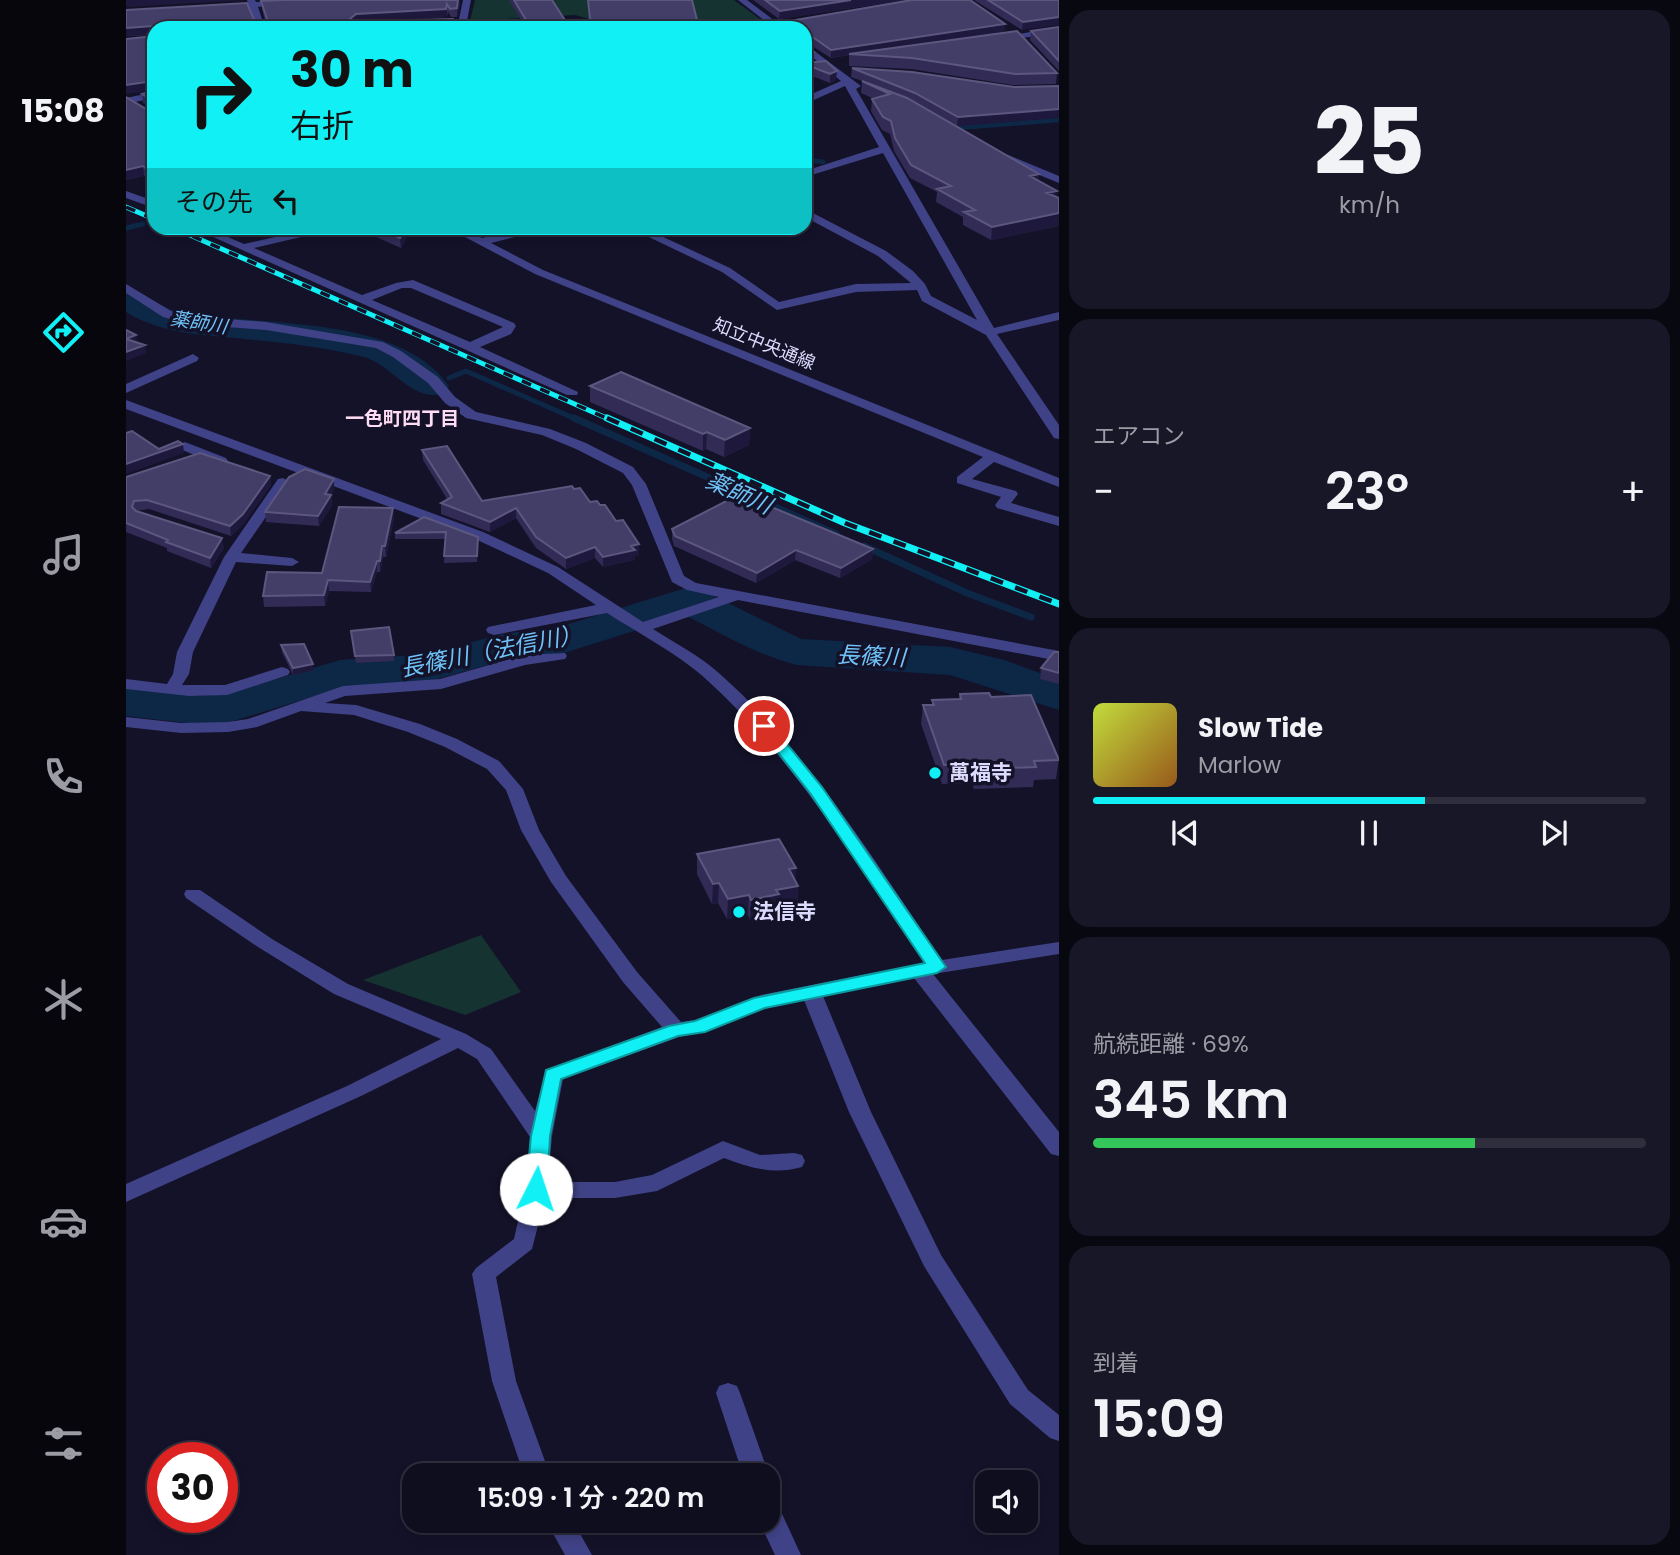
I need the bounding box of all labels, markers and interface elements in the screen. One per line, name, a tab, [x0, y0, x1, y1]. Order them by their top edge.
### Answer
text: 30 m	[290, 36, 414, 104]
icon: right	[175, 49, 266, 140]
text: 25	[1314, 78, 1425, 206]
text: 15:08	[21, 88, 105, 133]
text: 右折	[290, 103, 354, 148]
icon: left	[267, 182, 305, 220]
text: その先	[175, 184, 253, 220]
text: km/h	[1339, 189, 1400, 221]
water label: 薬師川	[169, 305, 231, 341]
icon: directions	[39, 308, 88, 357]
street label: 知立中央通線	[709, 312, 819, 375]
district label: 一色町四丁目	[345, 405, 459, 432]
text: エアコン	[1093, 420, 1185, 452]
text: 23°	[1325, 455, 1409, 528]
water label: 薬師川	[701, 464, 780, 523]
text: −	[1093, 465, 1114, 518]
text: +	[1620, 465, 1646, 518]
icon: music	[39, 530, 88, 579]
water label: 長篠川（法信川）	[398, 618, 584, 684]
water label: 長篠川	[836, 638, 909, 674]
pin	[734, 696, 794, 756]
icon: arrive	[745, 707, 783, 745]
text: Slow Tide	[1198, 710, 1323, 746]
text: Marlow	[1198, 749, 1281, 781]
icon: phone	[39, 752, 88, 801]
place label: 萬福寺	[949, 758, 1012, 787]
marker: 萬福寺	[927, 765, 943, 781]
icon: previous	[1166, 814, 1204, 852]
icon: pause	[1350, 814, 1388, 852]
icon: next	[1535, 814, 1573, 852]
place label: 法信寺	[753, 897, 816, 926]
marker: 法信寺	[731, 904, 747, 920]
icon: climate	[39, 975, 88, 1024]
text: 航続距離 · 69%	[1093, 1028, 1249, 1060]
text: 345 km	[1093, 1063, 1289, 1136]
position arrow	[499, 1152, 573, 1226]
icon: car	[39, 1197, 88, 1246]
text: 到着	[1093, 1347, 1139, 1379]
text: 15:09	[1093, 1382, 1225, 1455]
icon: filters	[39, 1419, 88, 1468]
speed limit sign: 30	[147, 1442, 238, 1533]
map controls	[975, 1470, 1038, 1533]
button: sound	[975, 1470, 1038, 1533]
text: 15:09 · 1 分 · 220 m	[478, 1480, 704, 1516]

